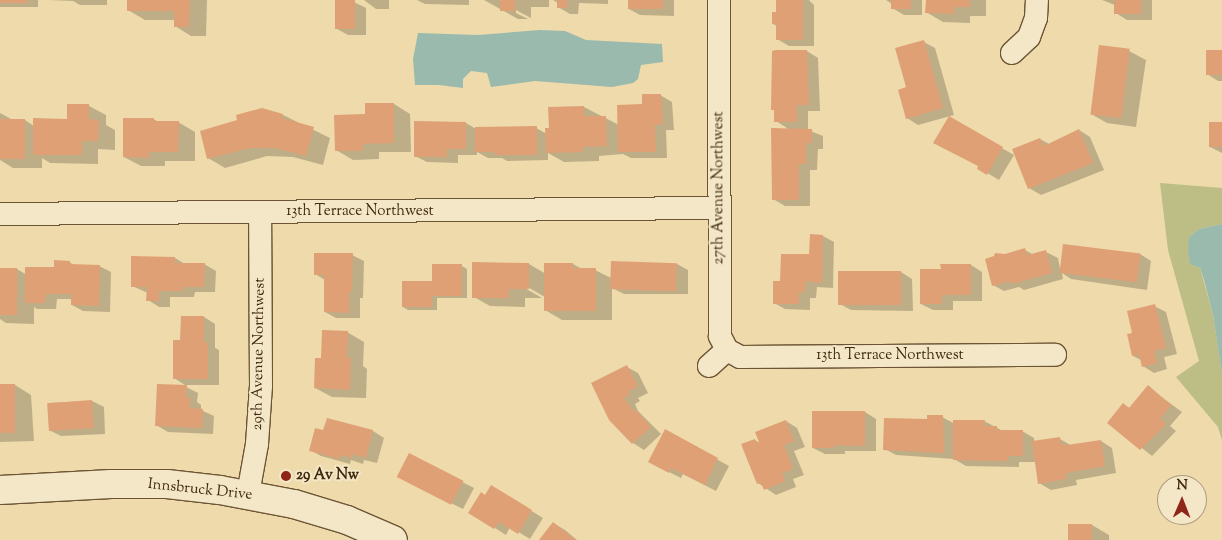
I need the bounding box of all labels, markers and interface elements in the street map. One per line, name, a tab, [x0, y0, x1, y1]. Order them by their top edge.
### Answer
street label: 27th Avenue Northwest	[710, 111, 728, 265]
street label: 13th Terrace Northwest	[286, 203, 434, 221]
street label: 29th Avenue Northwest	[249, 277, 269, 431]
street label: 13th Terrace Northwest	[816, 347, 964, 365]
place label: 29 Av Nw	[296, 467, 359, 485]
marker: 29 Av Nw	[280, 470, 292, 482]
north arrow	[1157, 475, 1207, 525]
street label: Innsbruck Drive	[147, 476, 253, 504]
text: N	[1176, 476, 1188, 496]

